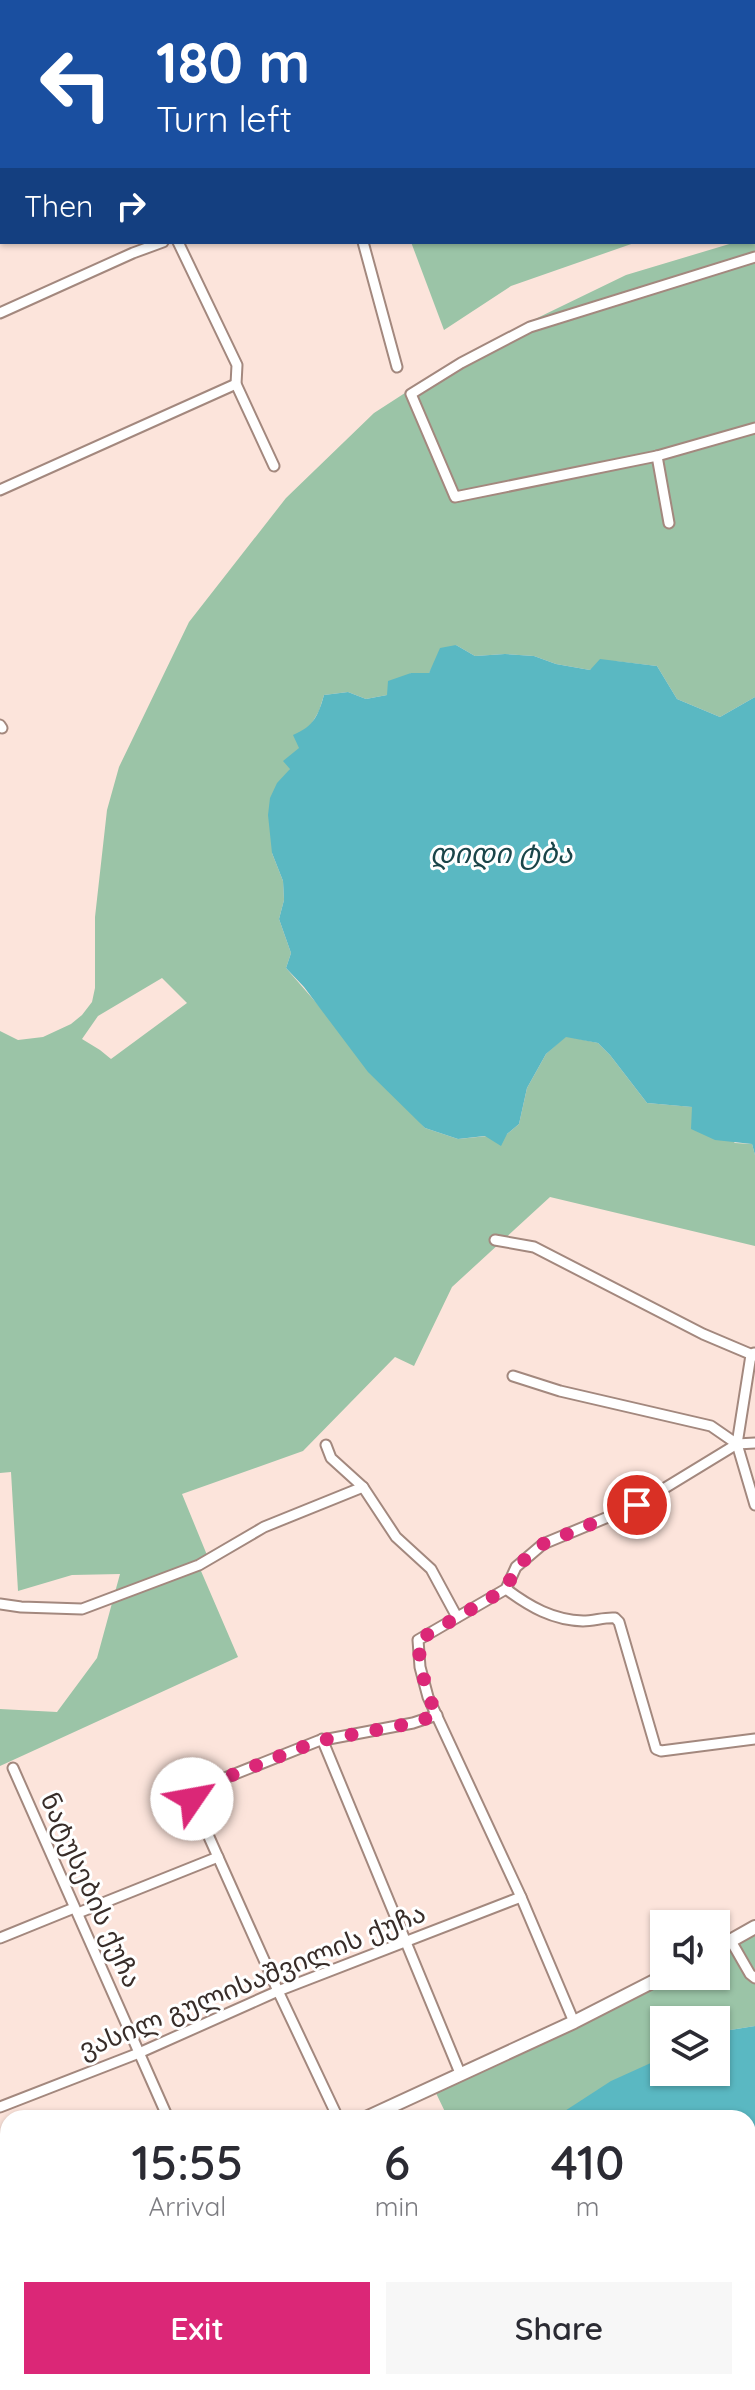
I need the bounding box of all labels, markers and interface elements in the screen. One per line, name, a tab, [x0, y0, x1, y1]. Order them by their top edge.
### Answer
text: 180 m	[156, 27, 310, 97]
icon: left	[24, 32, 128, 136]
text: Turn left	[156, 96, 292, 141]
icon: right	[109, 184, 153, 228]
text: Then	[24, 187, 93, 225]
water label: დიდი ტბა	[430, 835, 573, 870]
pin	[603, 1471, 671, 1539]
icon: arrive	[615, 1483, 659, 1527]
position arrow	[150, 1757, 234, 1841]
street label: ნატუსების ქუჩა	[34, 1787, 149, 1993]
street label: ვასილ გულისაშვილის ქუჩა	[74, 1896, 430, 2065]
map controls	[650, 1910, 730, 2086]
button: sound	[650, 1910, 730, 1990]
button: layers	[650, 2006, 730, 2086]
text: 15:55	[132, 2132, 243, 2192]
text: 6	[384, 2132, 410, 2192]
text: 410	[551, 2132, 624, 2192]
text: Arrival	[148, 2190, 226, 2223]
text: min	[375, 2190, 419, 2223]
text: m	[576, 2190, 599, 2223]
button: Exit	[24, 2282, 370, 2374]
button: Share	[386, 2282, 732, 2374]

